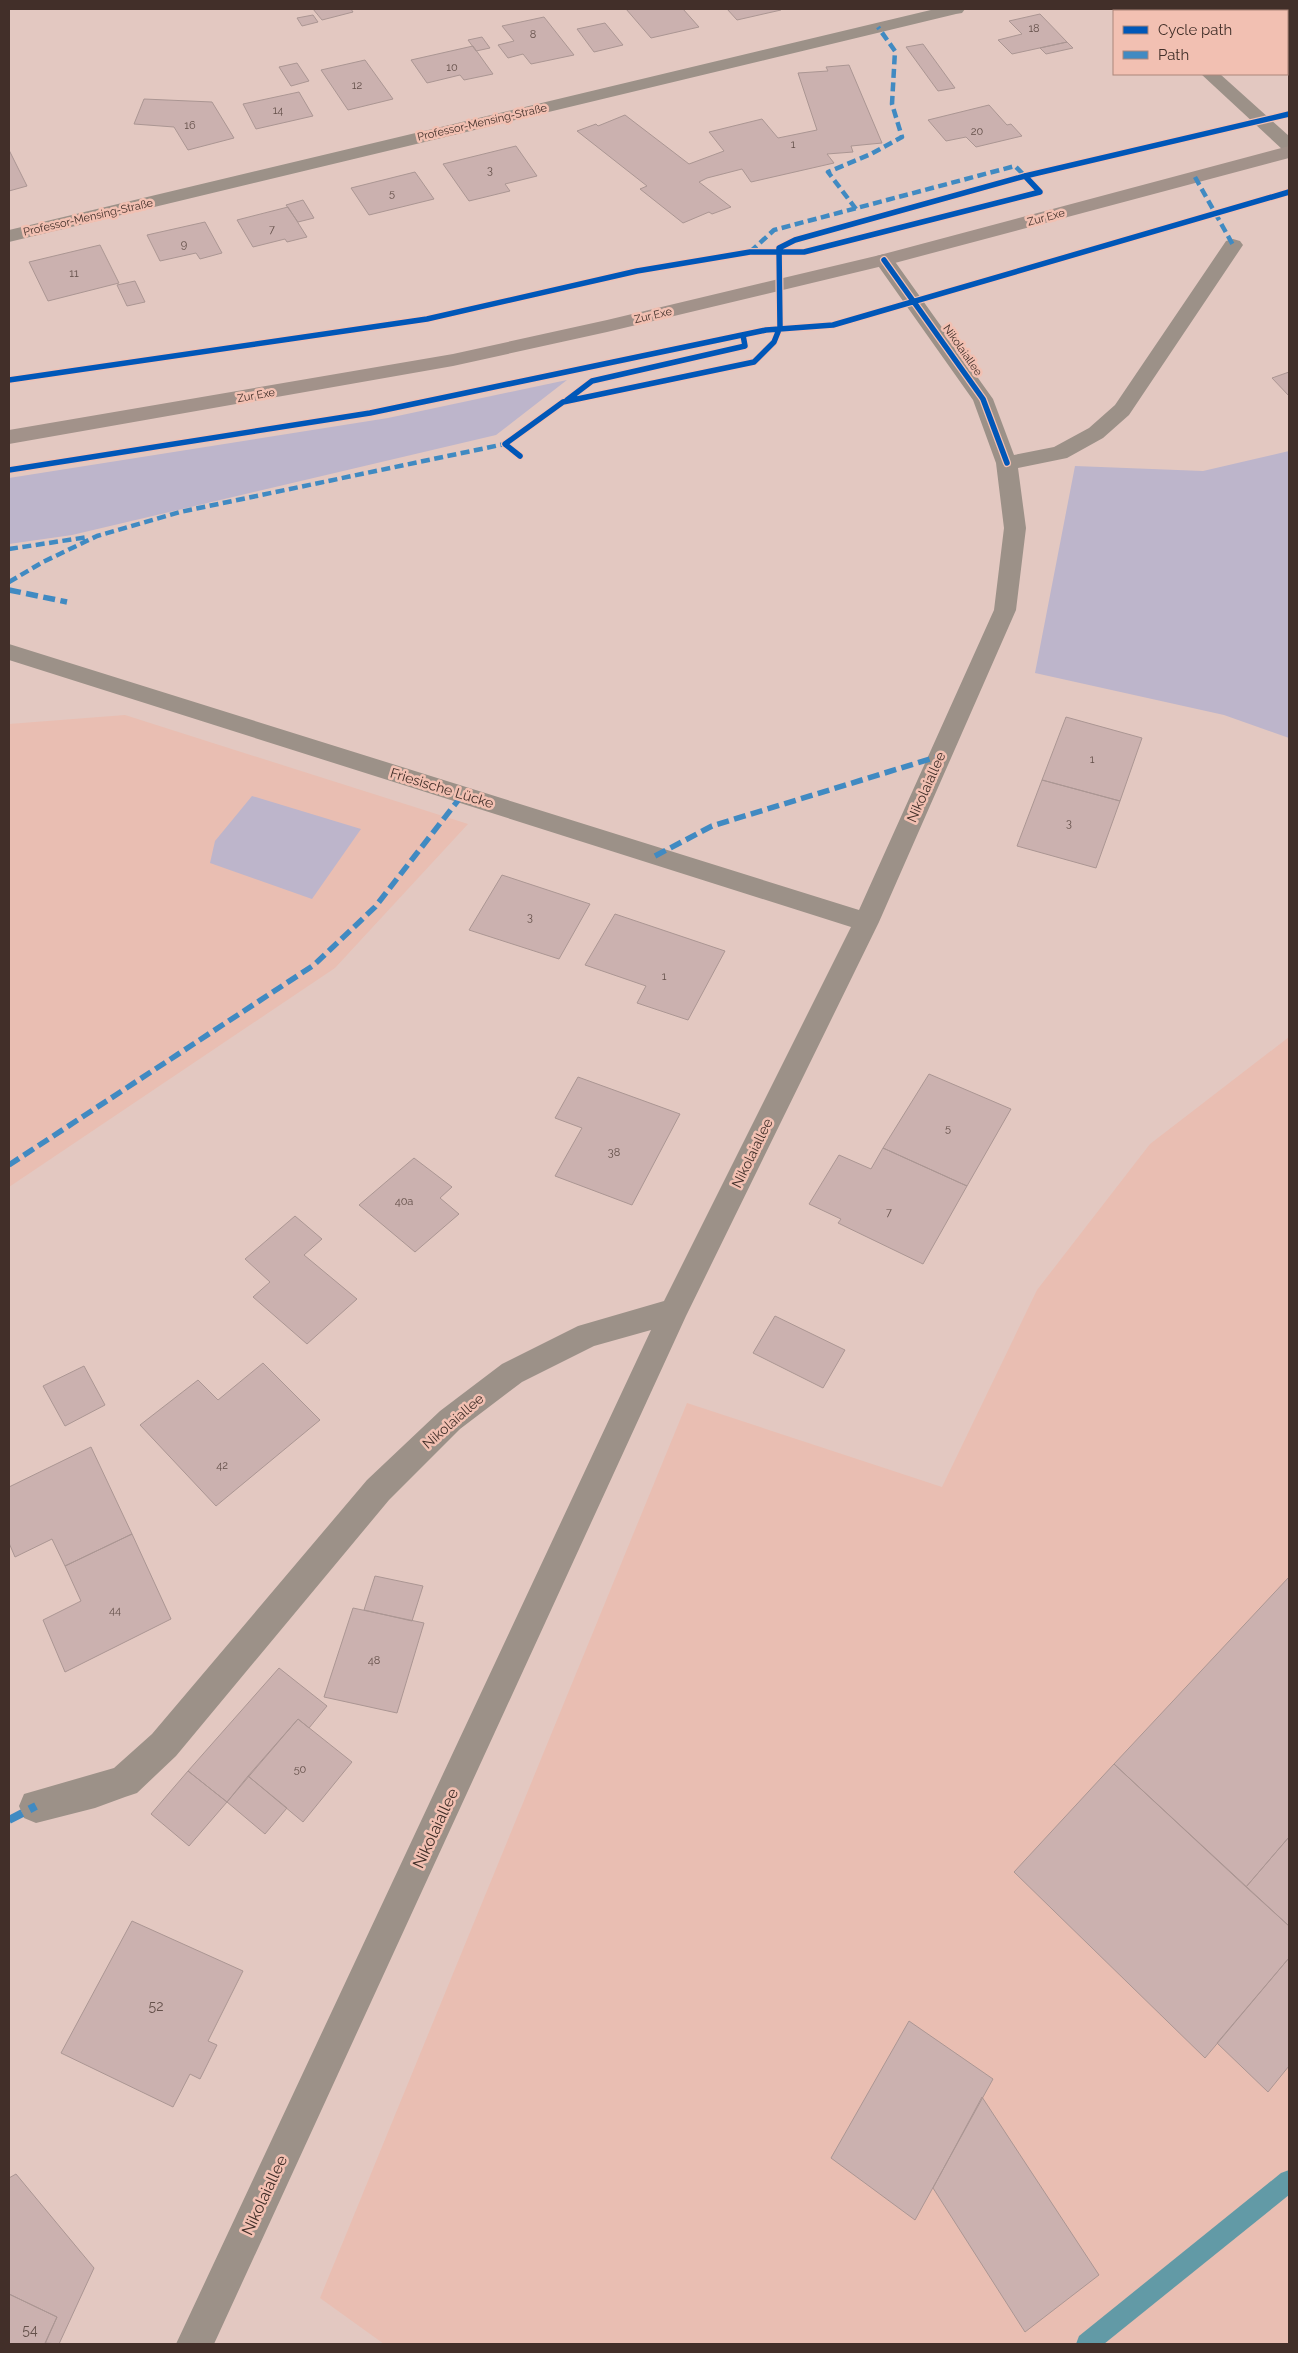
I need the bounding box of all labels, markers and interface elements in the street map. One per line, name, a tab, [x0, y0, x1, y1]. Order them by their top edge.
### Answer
legend	[1113, 10, 1288, 75]
text: Cycle path	[1158, 21, 1232, 39]
house number: 18	[1028, 22, 1040, 35]
house number: 8	[530, 28, 536, 41]
text: Path	[1158, 46, 1189, 64]
house number: 10	[446, 61, 458, 74]
house number: 12	[352, 79, 362, 92]
street label: Professor-Mensing-Straße	[416, 101, 549, 144]
house number: 14	[273, 104, 283, 117]
house number: 16	[184, 119, 196, 132]
house number: 20	[971, 125, 983, 138]
house number: 1	[791, 138, 796, 151]
house number: 3	[487, 164, 493, 177]
house number: 5	[389, 187, 395, 200]
street label: Professor-Mensing-Straße	[22, 196, 155, 239]
street label: Zur Exe	[1026, 206, 1067, 229]
house number: 7	[269, 223, 275, 236]
house number: 9	[181, 238, 187, 251]
house number: 11	[69, 267, 79, 280]
street label: Zur Exe	[633, 305, 674, 326]
street label: Nikolaiallee	[940, 322, 985, 379]
street label: Zur Exe	[236, 386, 277, 405]
street label: Nikolaiallee	[903, 749, 949, 825]
house number: 1	[1090, 753, 1095, 766]
street label: Friesische Lücke	[388, 765, 496, 811]
house number: 3	[1066, 817, 1072, 830]
house number: 3	[527, 911, 533, 924]
house number: 1	[662, 970, 667, 983]
street label: Nikolaiallee	[728, 1116, 776, 1190]
house number: 5	[945, 1122, 951, 1135]
house number: 38	[608, 1146, 620, 1159]
house number: 40a	[395, 1195, 413, 1208]
house number: 7	[886, 1206, 892, 1219]
street label: Nikolaiallee	[419, 1390, 487, 1452]
house number: 42	[216, 1459, 228, 1472]
house number: 44	[109, 1604, 121, 1617]
house number: 48	[368, 1654, 380, 1667]
house number: 50	[294, 1763, 307, 1776]
street label: Nikolaiallee	[409, 1785, 462, 1871]
house number: 52	[149, 1998, 163, 2014]
street label: Nikolaiallee	[238, 2152, 291, 2238]
house number: 54	[22, 2322, 38, 2338]

